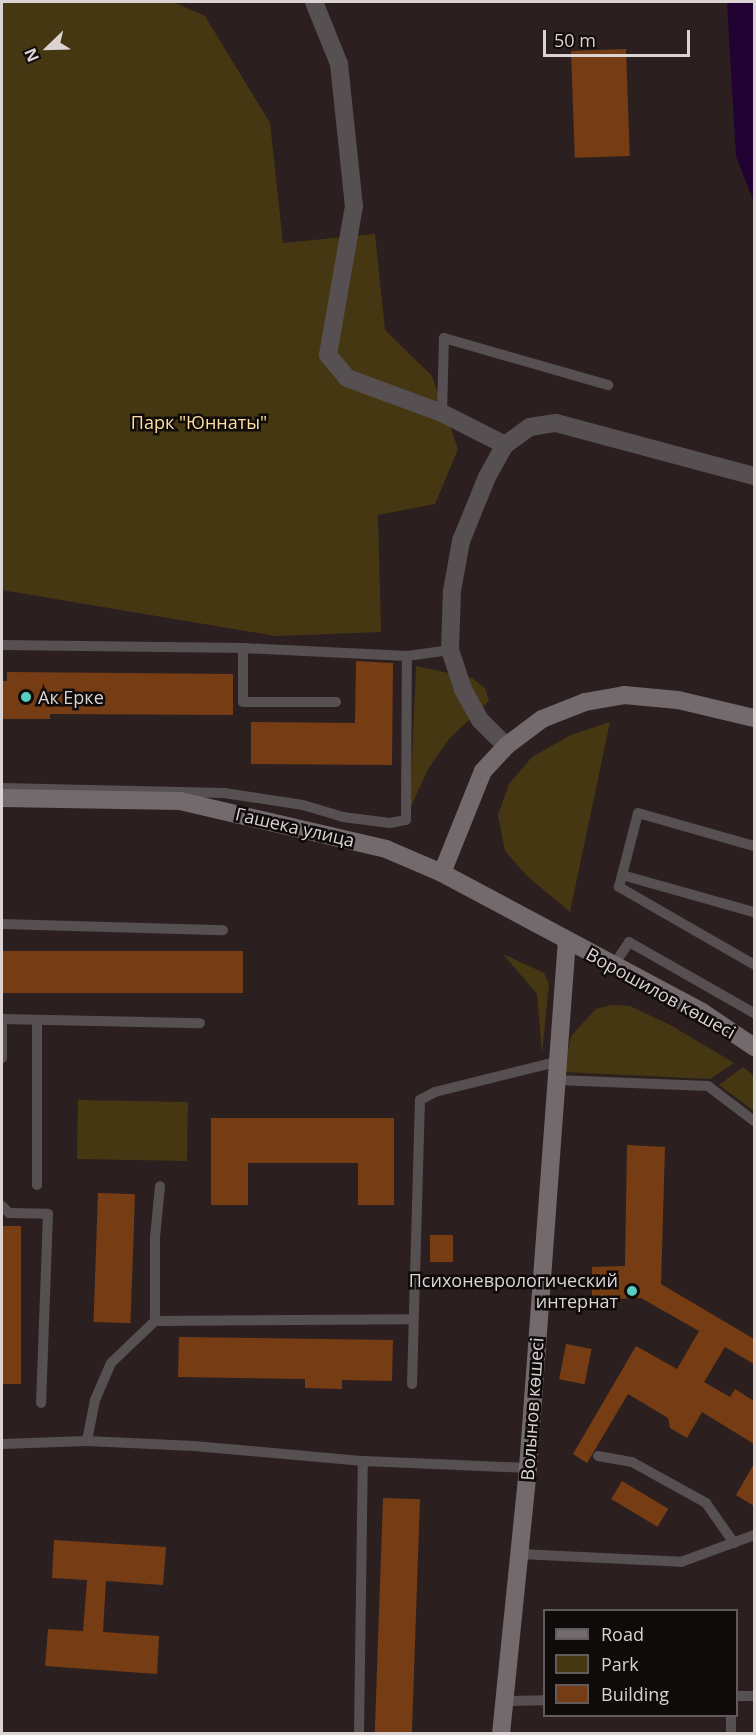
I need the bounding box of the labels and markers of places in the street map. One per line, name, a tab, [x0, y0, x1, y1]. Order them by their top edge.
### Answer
place label: Ак Ерке	[38, 686, 104, 708]
marker: Ак Ерке	[19, 690, 33, 704]
place label: Психоневрологический интернат	[409, 1270, 618, 1312]
marker: Психоневрологический интернат	[623, 1282, 641, 1300]

